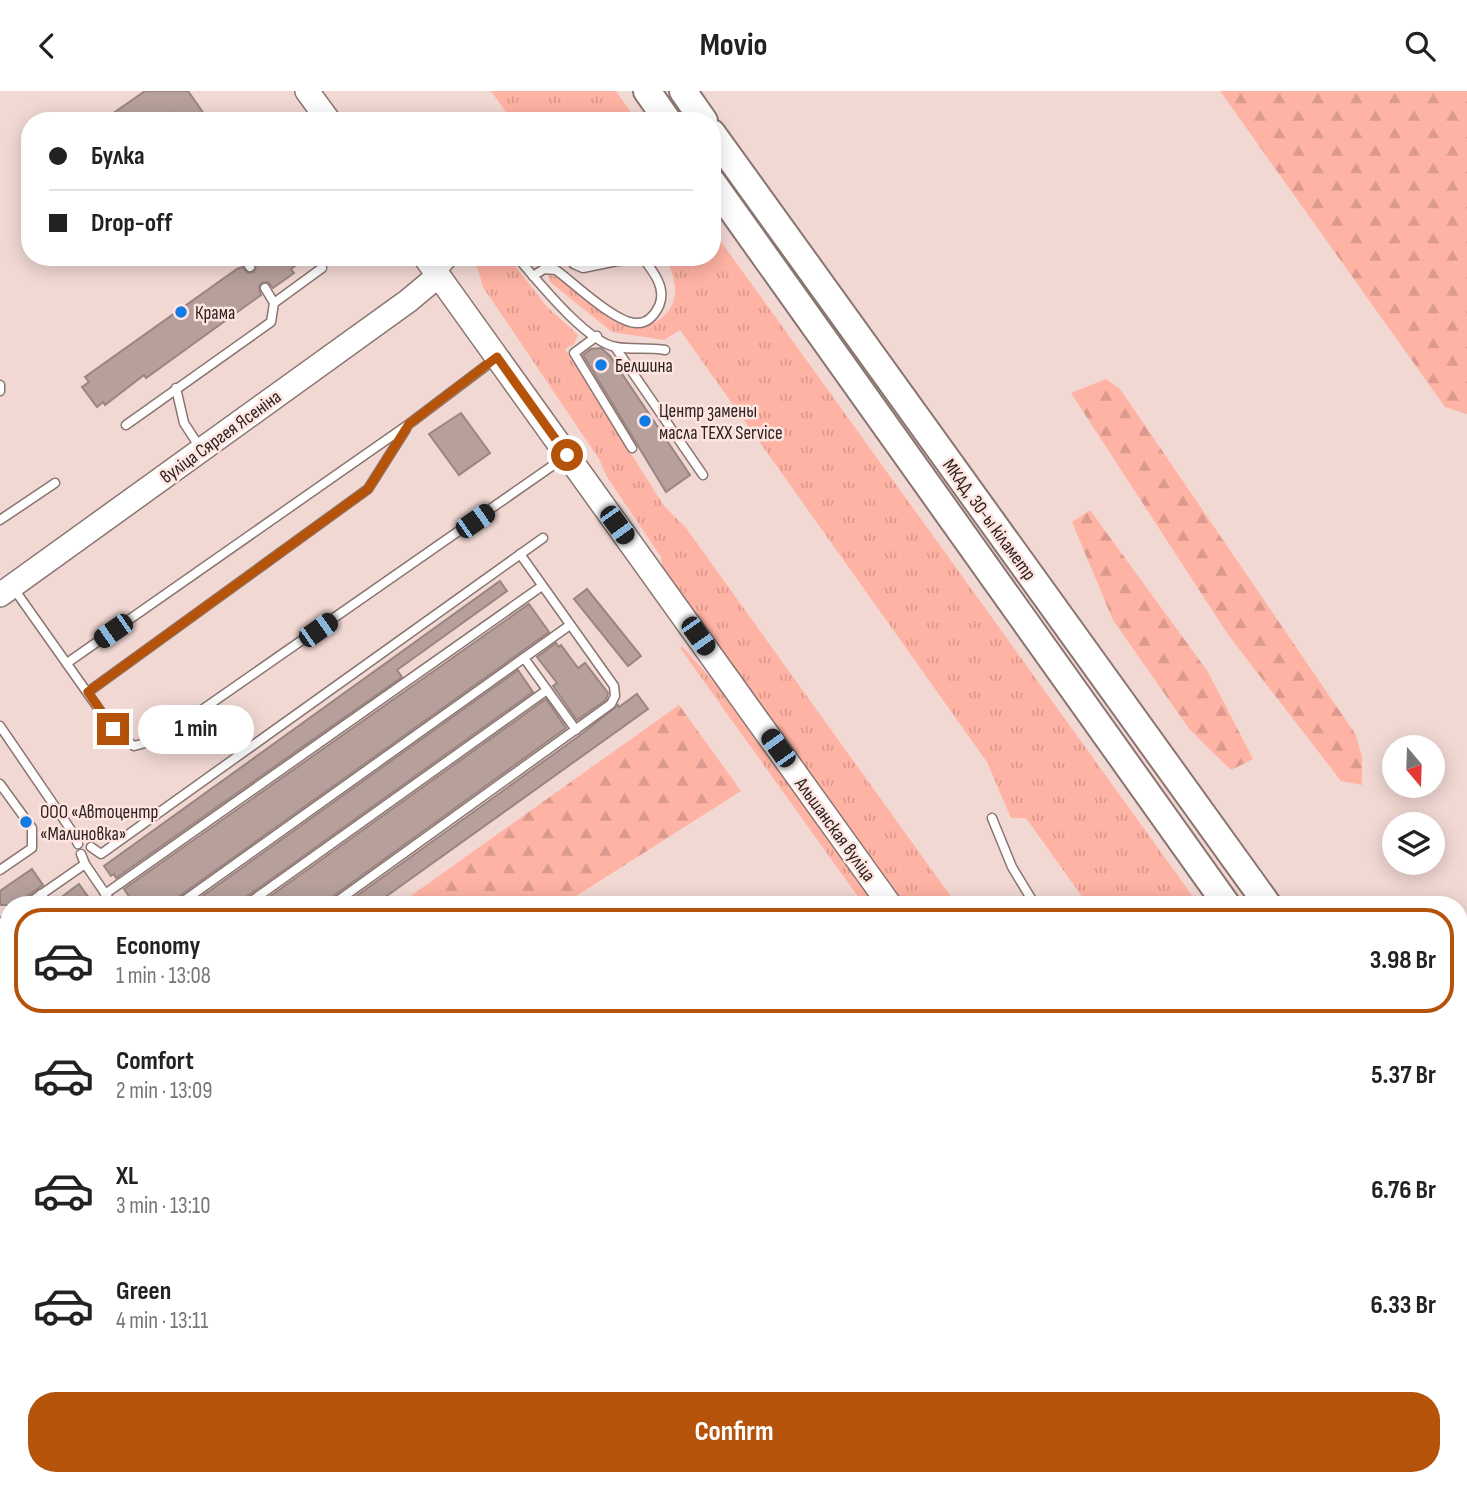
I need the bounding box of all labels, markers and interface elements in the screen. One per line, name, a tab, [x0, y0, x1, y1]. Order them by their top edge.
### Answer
text: Movio	[700, 26, 767, 65]
icon: back	[28, 27, 66, 65]
icon: search	[1401, 27, 1439, 65]
text: Булка	[91, 141, 145, 172]
text: Drop-off	[91, 208, 172, 239]
place label: Крама	[195, 302, 235, 325]
marker: Крама	[173, 304, 189, 320]
place label: Белшина	[615, 355, 673, 378]
marker: Белшина	[593, 357, 609, 373]
street label: вуліца Сяргея Ясеніна	[156, 386, 286, 489]
place label: Центр замены масла TEXX Service	[659, 400, 783, 445]
marker: Центр замены масла TEXX Service	[637, 413, 653, 429]
route start	[551, 439, 583, 471]
street label: МКАД, 30-ы кіламетр	[937, 455, 1041, 585]
car	[452, 500, 499, 542]
car	[597, 502, 638, 548]
car	[295, 609, 342, 651]
car	[90, 610, 137, 652]
car	[678, 613, 719, 659]
callout: 1 min	[138, 705, 253, 753]
route end	[97, 713, 129, 745]
text: 1 min	[175, 715, 217, 743]
car	[758, 725, 799, 771]
north arrow	[1382, 735, 1446, 798]
map controls	[1382, 735, 1445, 875]
street label: Альшанская вуліца	[789, 773, 880, 886]
place label: ООО «Автоцентр «Малиновка»	[40, 801, 158, 846]
button: layers	[1382, 812, 1445, 875]
marker: ООО «Автоцентр «Малиновка»	[18, 814, 34, 830]
icon: car	[32, 929, 95, 992]
text: Economy	[116, 931, 200, 962]
text: 3.98 Br	[1370, 945, 1436, 976]
text: 1 min · 13:08	[116, 962, 211, 990]
icon: car	[32, 1044, 95, 1107]
text: Comfort	[116, 1046, 194, 1077]
text: 5.37 Br	[1371, 1060, 1436, 1091]
text: 2 min · 13:09	[116, 1077, 212, 1105]
icon: car	[32, 1159, 95, 1222]
text: XL	[116, 1161, 138, 1192]
text: 6.76 Br	[1371, 1175, 1436, 1206]
text: 3 min · 13:10	[116, 1192, 210, 1220]
icon: car	[32, 1274, 95, 1337]
text: Green	[116, 1276, 171, 1307]
text: 6.33 Br	[1370, 1290, 1436, 1321]
text: 4 min · 13:11	[116, 1307, 208, 1335]
button: Confirm	[28, 1392, 1440, 1472]

